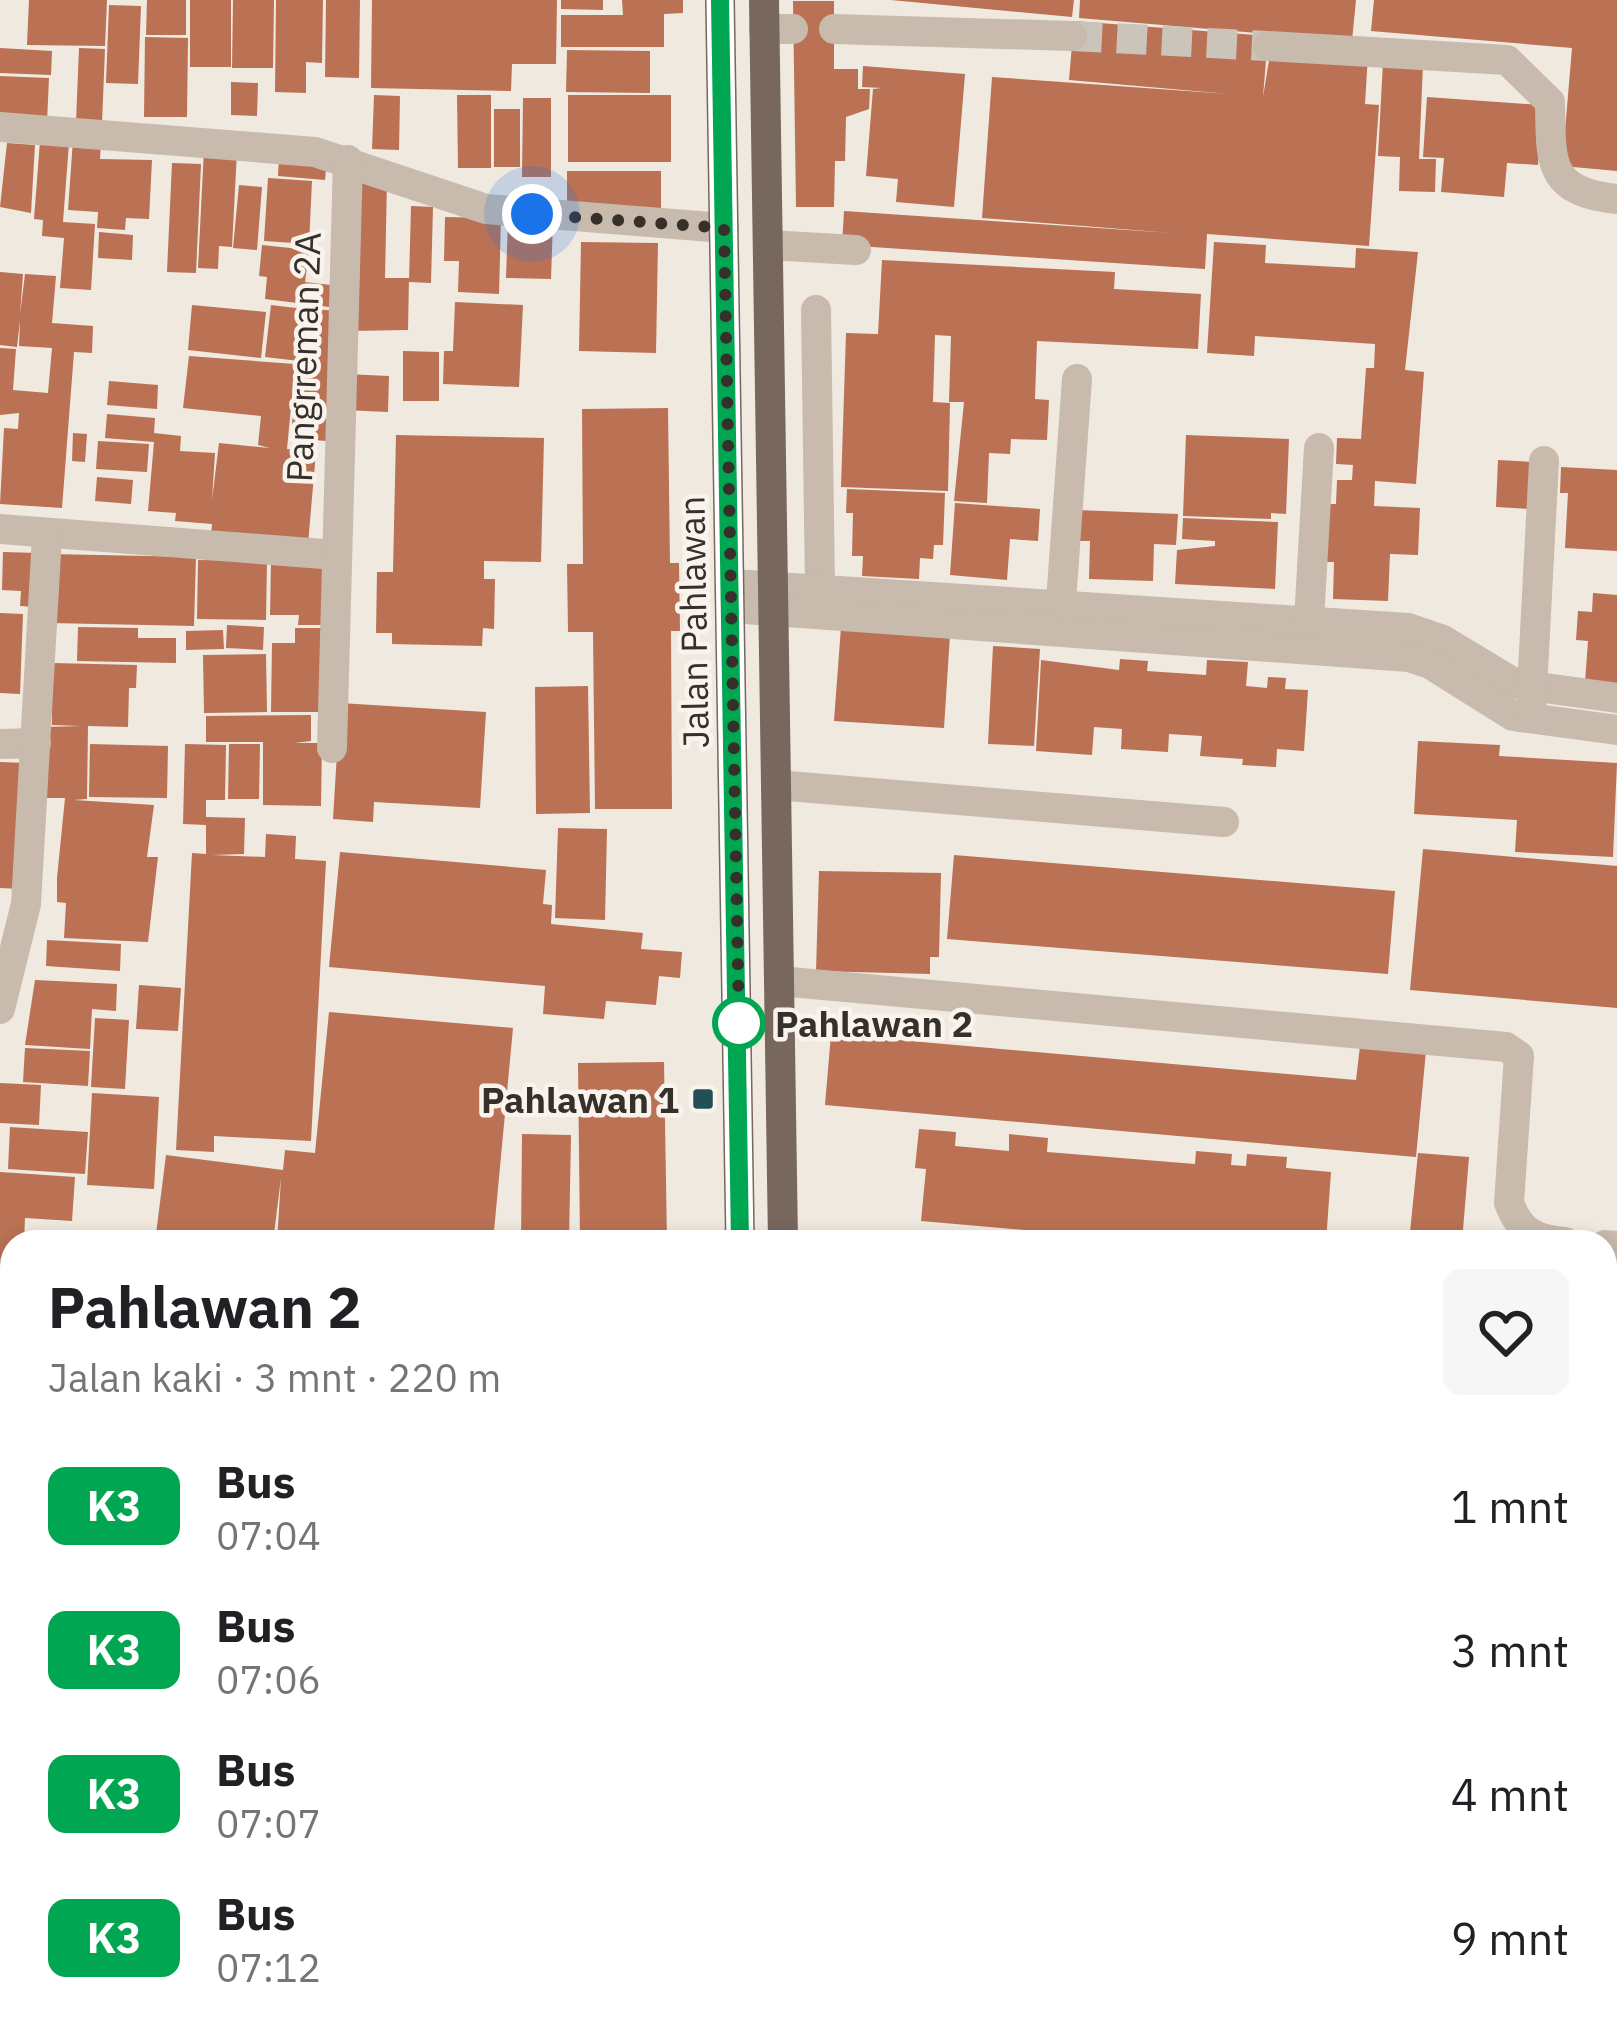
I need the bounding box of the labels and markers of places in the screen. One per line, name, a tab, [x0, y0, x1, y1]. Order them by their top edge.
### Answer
marker: Pahlawan 2	[714, 998, 764, 1048]
place label: Pahlawan 2	[775, 1000, 973, 1047]
place label: Pahlawan 1	[481, 1076, 679, 1123]
marker: Pahlawan 1	[690, 1086, 716, 1112]

